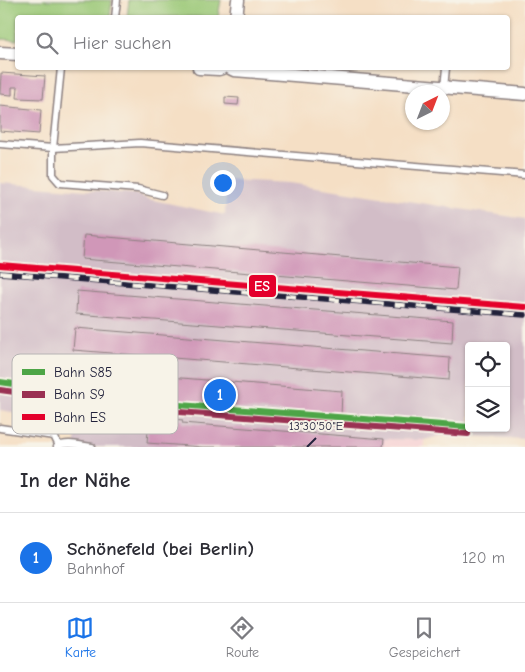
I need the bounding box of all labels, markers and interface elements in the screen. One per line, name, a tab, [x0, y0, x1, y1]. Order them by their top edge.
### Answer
search box	[15, 15, 510, 70]
icon: search	[33, 29, 61, 57]
text: Hier suchen	[73, 32, 171, 54]
north arrow	[405, 85, 450, 130]
your location	[210, 170, 236, 196]
line badge: ES	[248, 274, 277, 298]
text: ES	[254, 278, 270, 295]
map controls	[465, 342, 510, 432]
button: locate	[465, 342, 510, 387]
legend	[12, 354, 178, 434]
text: Bahn S85	[54, 364, 112, 381]
pin: 1	[204, 376, 236, 414]
text: Bahn S9	[54, 386, 105, 403]
button: layers	[465, 387, 510, 432]
text: Bahn ES	[54, 409, 106, 426]
text: 13°30'50"E	[289, 419, 343, 433]
text: In der Nähe	[20, 468, 130, 492]
text: Schönefeld (bei Berlin)	[67, 538, 254, 560]
text: 1	[33, 549, 39, 567]
text: 120 m	[462, 549, 505, 567]
text: Bahnhof	[67, 560, 124, 578]
tab: Karte	[65, 614, 96, 661]
tab: Route	[226, 614, 259, 661]
tab: Gespeichert	[389, 614, 460, 661]

